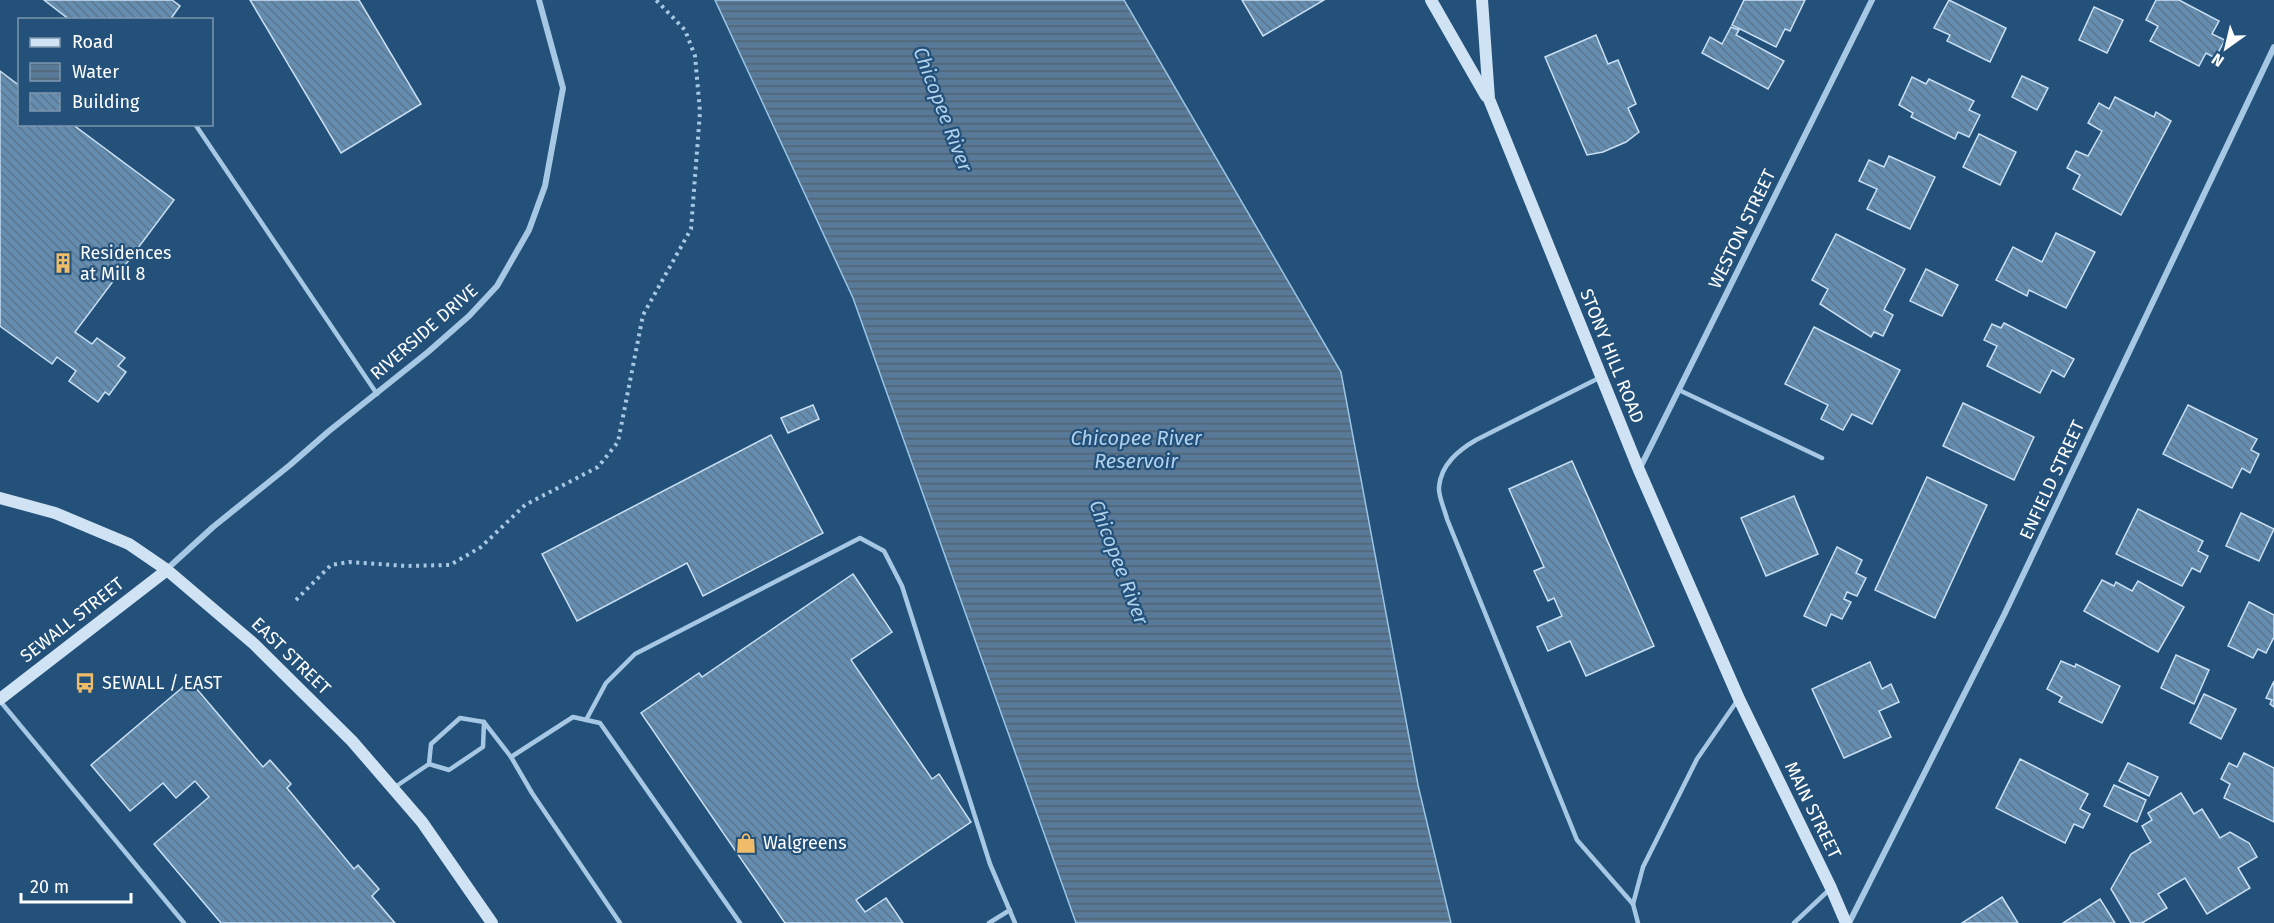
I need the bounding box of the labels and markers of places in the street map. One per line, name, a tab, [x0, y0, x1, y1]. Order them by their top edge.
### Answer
place label: Residences at Mill 8	[80, 242, 172, 285]
building icon: Residences at Mill 8	[51, 251, 75, 275]
bus stop icon: SEWALL / EAST	[73, 671, 97, 695]
place label: SEWALL / EAST	[102, 672, 223, 694]
shop icon: Walgreens	[734, 831, 758, 855]
place label: Walgreens	[763, 832, 847, 854]

